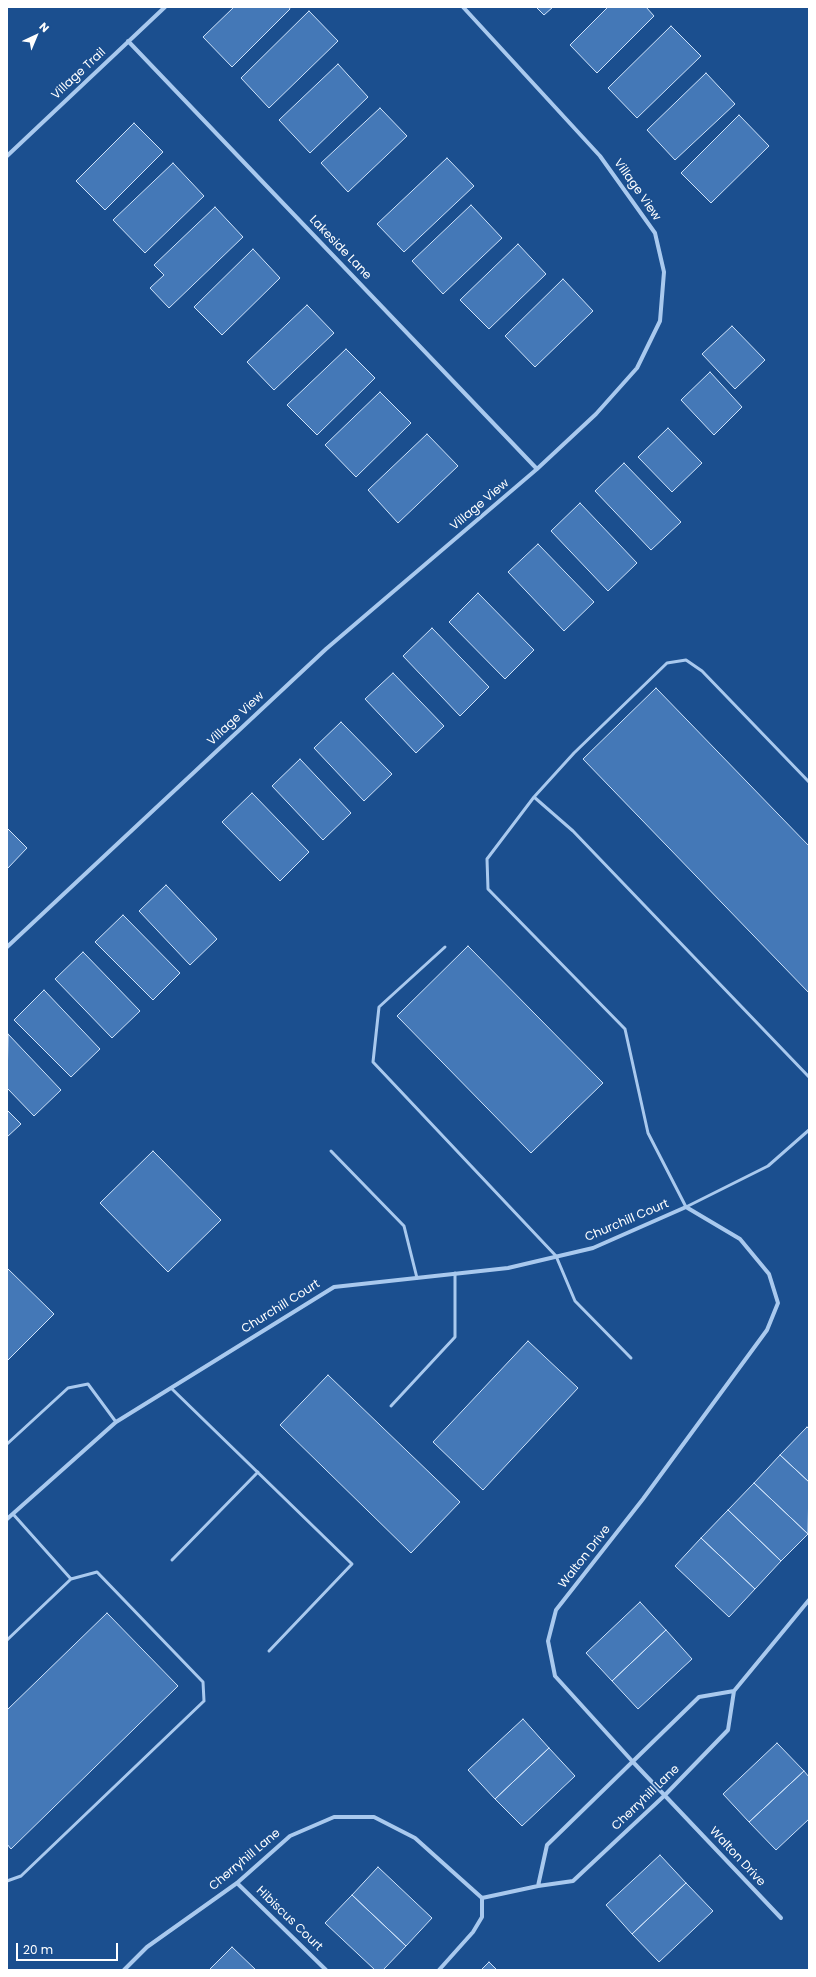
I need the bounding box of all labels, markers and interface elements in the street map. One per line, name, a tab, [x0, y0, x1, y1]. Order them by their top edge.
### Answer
north arrow	[16, 16, 56, 56]
text: N	[36, 19, 53, 36]
street label: Village Trail	[49, 45, 109, 103]
street label: Village View	[610, 156, 664, 224]
street label: Lakeside Lane	[306, 213, 374, 283]
street label: Village View	[448, 476, 512, 534]
street label: Village View	[205, 689, 267, 749]
street label: Churchill Court	[583, 1197, 671, 1245]
street label: Churchill Court	[239, 1277, 323, 1337]
street label: Walton Drive	[556, 1523, 614, 1591]
street label: Cherryhill Lane	[609, 1762, 683, 1834]
street label: Walton Drive	[706, 1824, 768, 1890]
street label: Cherryhill Lane	[207, 1826, 283, 1894]
street label: Hibiscus Court	[253, 1884, 325, 1954]
scale bar	[18, 1935, 120, 1961]
text: 20 m	[23, 1941, 53, 1958]

